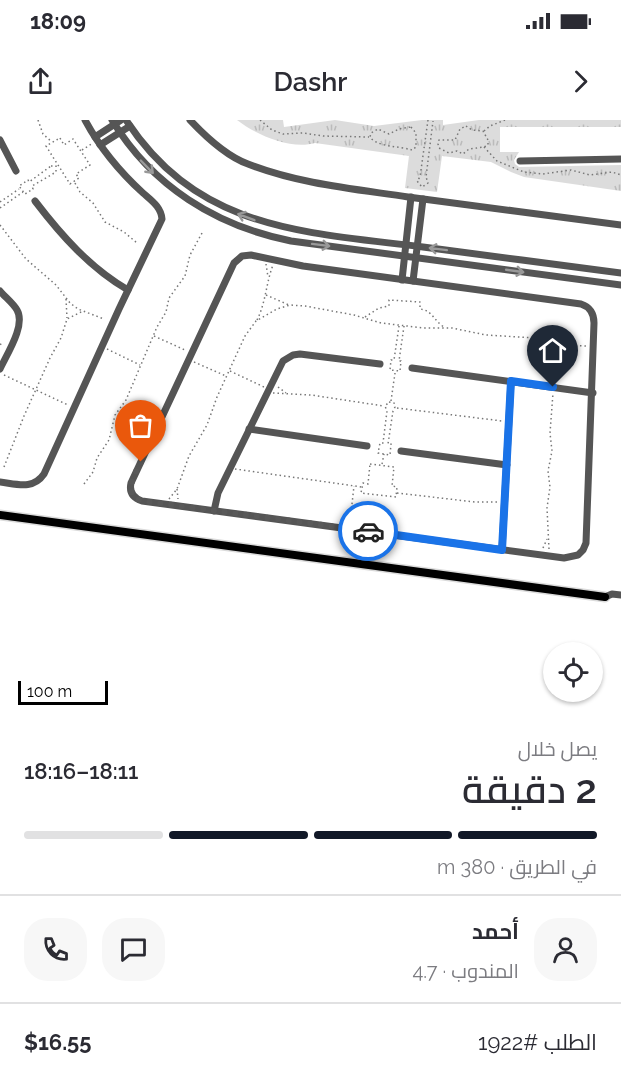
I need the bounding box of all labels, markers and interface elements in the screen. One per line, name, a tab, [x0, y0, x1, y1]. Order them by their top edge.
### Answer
text: 18:09	[30, 8, 86, 34]
icon: share	[24, 65, 57, 98]
icon: forward	[564, 65, 597, 98]
text: Dashr	[274, 66, 347, 97]
one-way arrow	[140, 159, 155, 174]
one-way arrow	[237, 210, 256, 221]
one-way arrow	[311, 240, 331, 251]
one-way arrow	[429, 244, 448, 255]
one-way arrow	[504, 266, 524, 277]
pin	[527, 325, 578, 387]
icon: home	[536, 334, 569, 367]
pin	[115, 400, 166, 462]
icon: bag	[124, 409, 157, 442]
courier	[338, 501, 398, 561]
icon: car	[352, 515, 385, 548]
map controls	[543, 642, 603, 702]
button: locate	[543, 642, 603, 702]
scale bar	[18, 678, 108, 706]
text: 100 m	[27, 682, 72, 701]
text: يصل خلال	[518, 737, 597, 761]
text: 18:11–18:16	[24, 758, 138, 784]
text: 2 دقيقة	[462, 766, 597, 812]
text: في الطريق · 380 m	[437, 855, 597, 879]
button: phone	[24, 918, 87, 981]
button: chat	[102, 918, 165, 981]
text: أحمد	[472, 918, 519, 944]
button: person	[534, 918, 597, 981]
text: المندوب · 4.7	[412, 959, 519, 983]
text: $16.55	[24, 1029, 92, 1055]
text: الطلب #1922	[478, 1029, 597, 1055]

